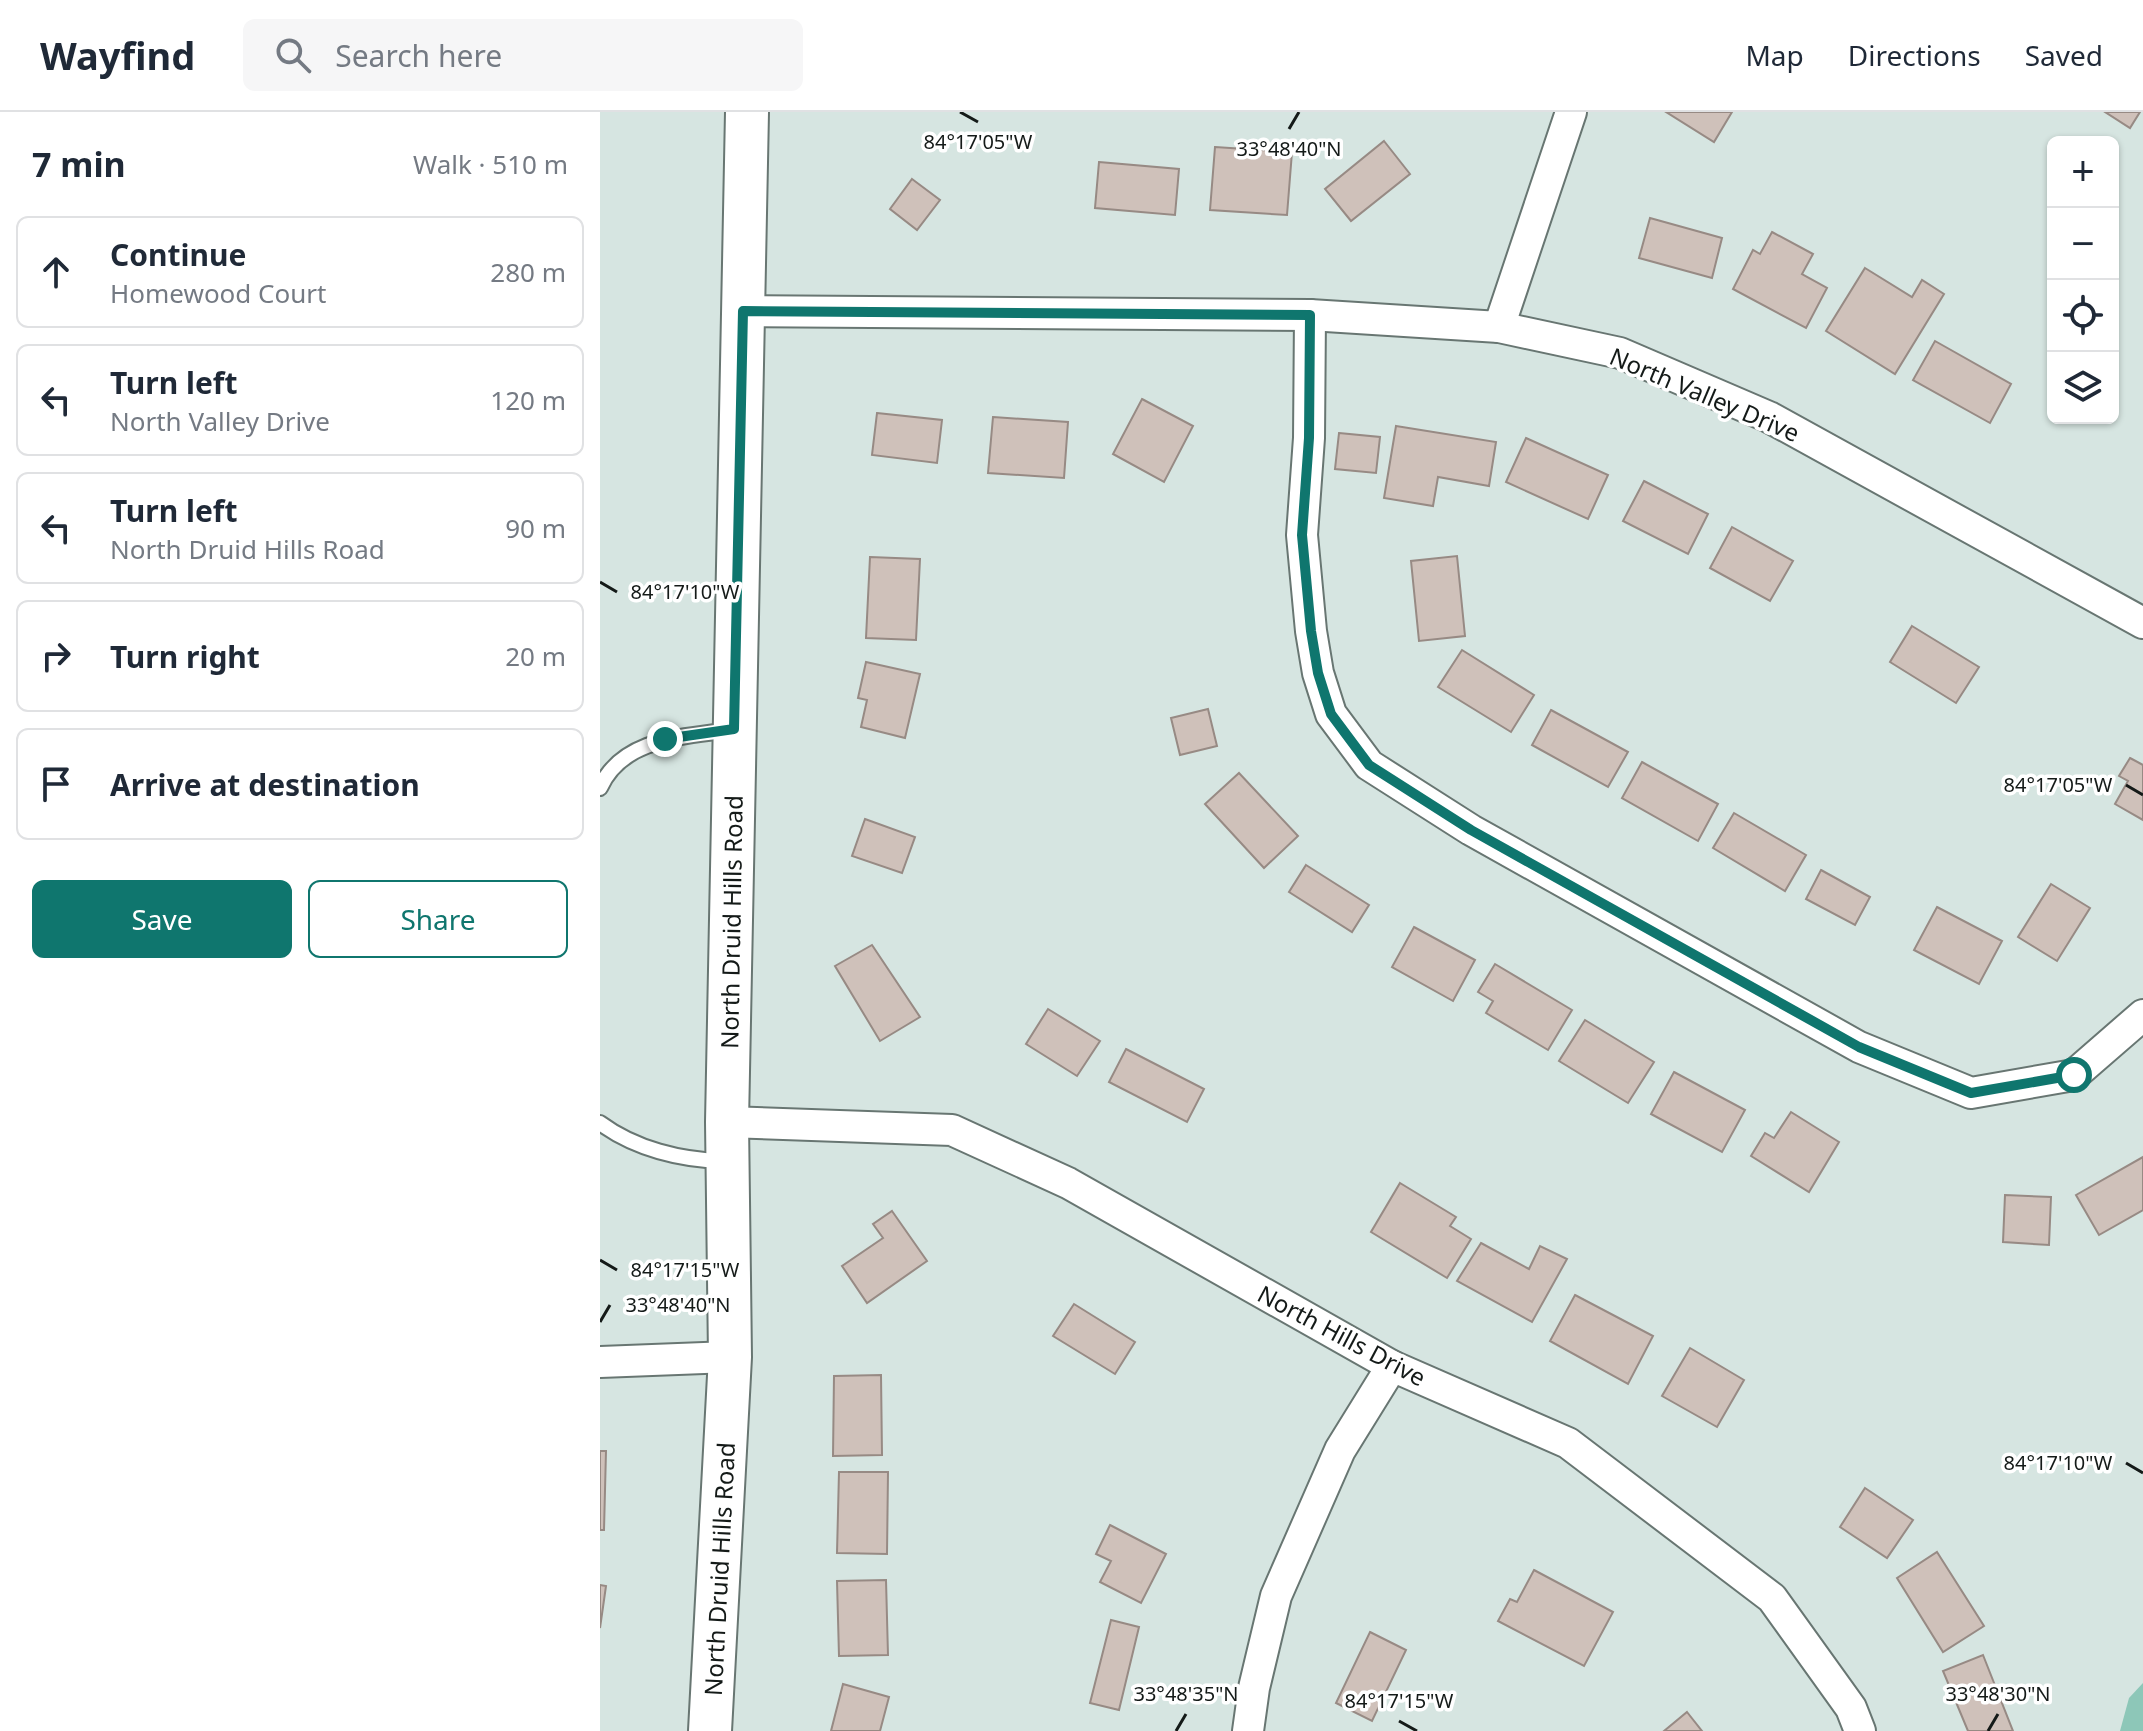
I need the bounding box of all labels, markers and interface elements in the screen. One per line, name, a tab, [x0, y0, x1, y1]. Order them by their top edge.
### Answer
search box	[243, 19, 803, 91]
text: Wayfind	[40, 29, 195, 81]
icon: search	[271, 33, 315, 77]
text: Search here	[335, 35, 502, 76]
text: Map	[1745, 36, 1804, 74]
text: Directions	[1848, 36, 1981, 74]
text: Saved	[2025, 36, 2103, 74]
text: 84°17'05"W	[924, 128, 1033, 155]
text: 33°48'40"N	[1236, 135, 1342, 162]
map controls	[2047, 136, 2119, 424]
button: +	[2047, 136, 2119, 208]
text: 7 min	[32, 141, 126, 187]
text: Walk · 510 m	[413, 146, 568, 182]
button: −	[2047, 208, 2119, 280]
text: Continue	[110, 234, 246, 275]
icon: ahead	[34, 250, 78, 294]
text: 280 m	[490, 254, 566, 290]
text: Homewood Court	[110, 275, 326, 311]
button: locate	[2047, 280, 2119, 352]
street label: North Valley Drive	[1605, 339, 1805, 449]
button: layers	[2047, 352, 2119, 424]
text: Turn left	[110, 362, 238, 403]
icon: left	[34, 378, 78, 422]
text: 120 m	[490, 382, 566, 418]
text: North Valley Drive	[110, 403, 330, 439]
text: Turn left	[110, 490, 238, 531]
icon: left	[34, 506, 78, 550]
text: 90 m	[505, 510, 566, 546]
text: North Druid Hills Road	[110, 531, 385, 567]
text: 84°17'10"W	[631, 578, 740, 605]
icon: right	[34, 634, 78, 678]
text: Turn right	[110, 636, 260, 677]
text: 20 m	[505, 638, 566, 674]
route end	[647, 721, 683, 757]
icon: arrive	[34, 762, 78, 806]
text: Arrive at destination	[110, 764, 420, 805]
text: 84°17'05"W	[2004, 771, 2113, 798]
street label: North Druid Hills Road	[712, 795, 750, 1049]
button: Save	[32, 880, 292, 958]
button: Share	[308, 880, 568, 958]
route start	[2056, 1057, 2092, 1093]
text: 84°17'15"W	[631, 1256, 740, 1283]
street label: North Hills Drive	[1252, 1277, 1432, 1393]
text: 33°48'40"N	[625, 1291, 731, 1318]
street label: North Druid Hills Road	[696, 1441, 742, 1697]
text: 84°17'10"W	[2004, 1449, 2113, 1476]
text: 33°48'35"N	[1133, 1680, 1239, 1707]
text: 33°48'30"N	[1945, 1680, 2051, 1707]
text: 84°17'15"W	[1345, 1687, 1454, 1714]

